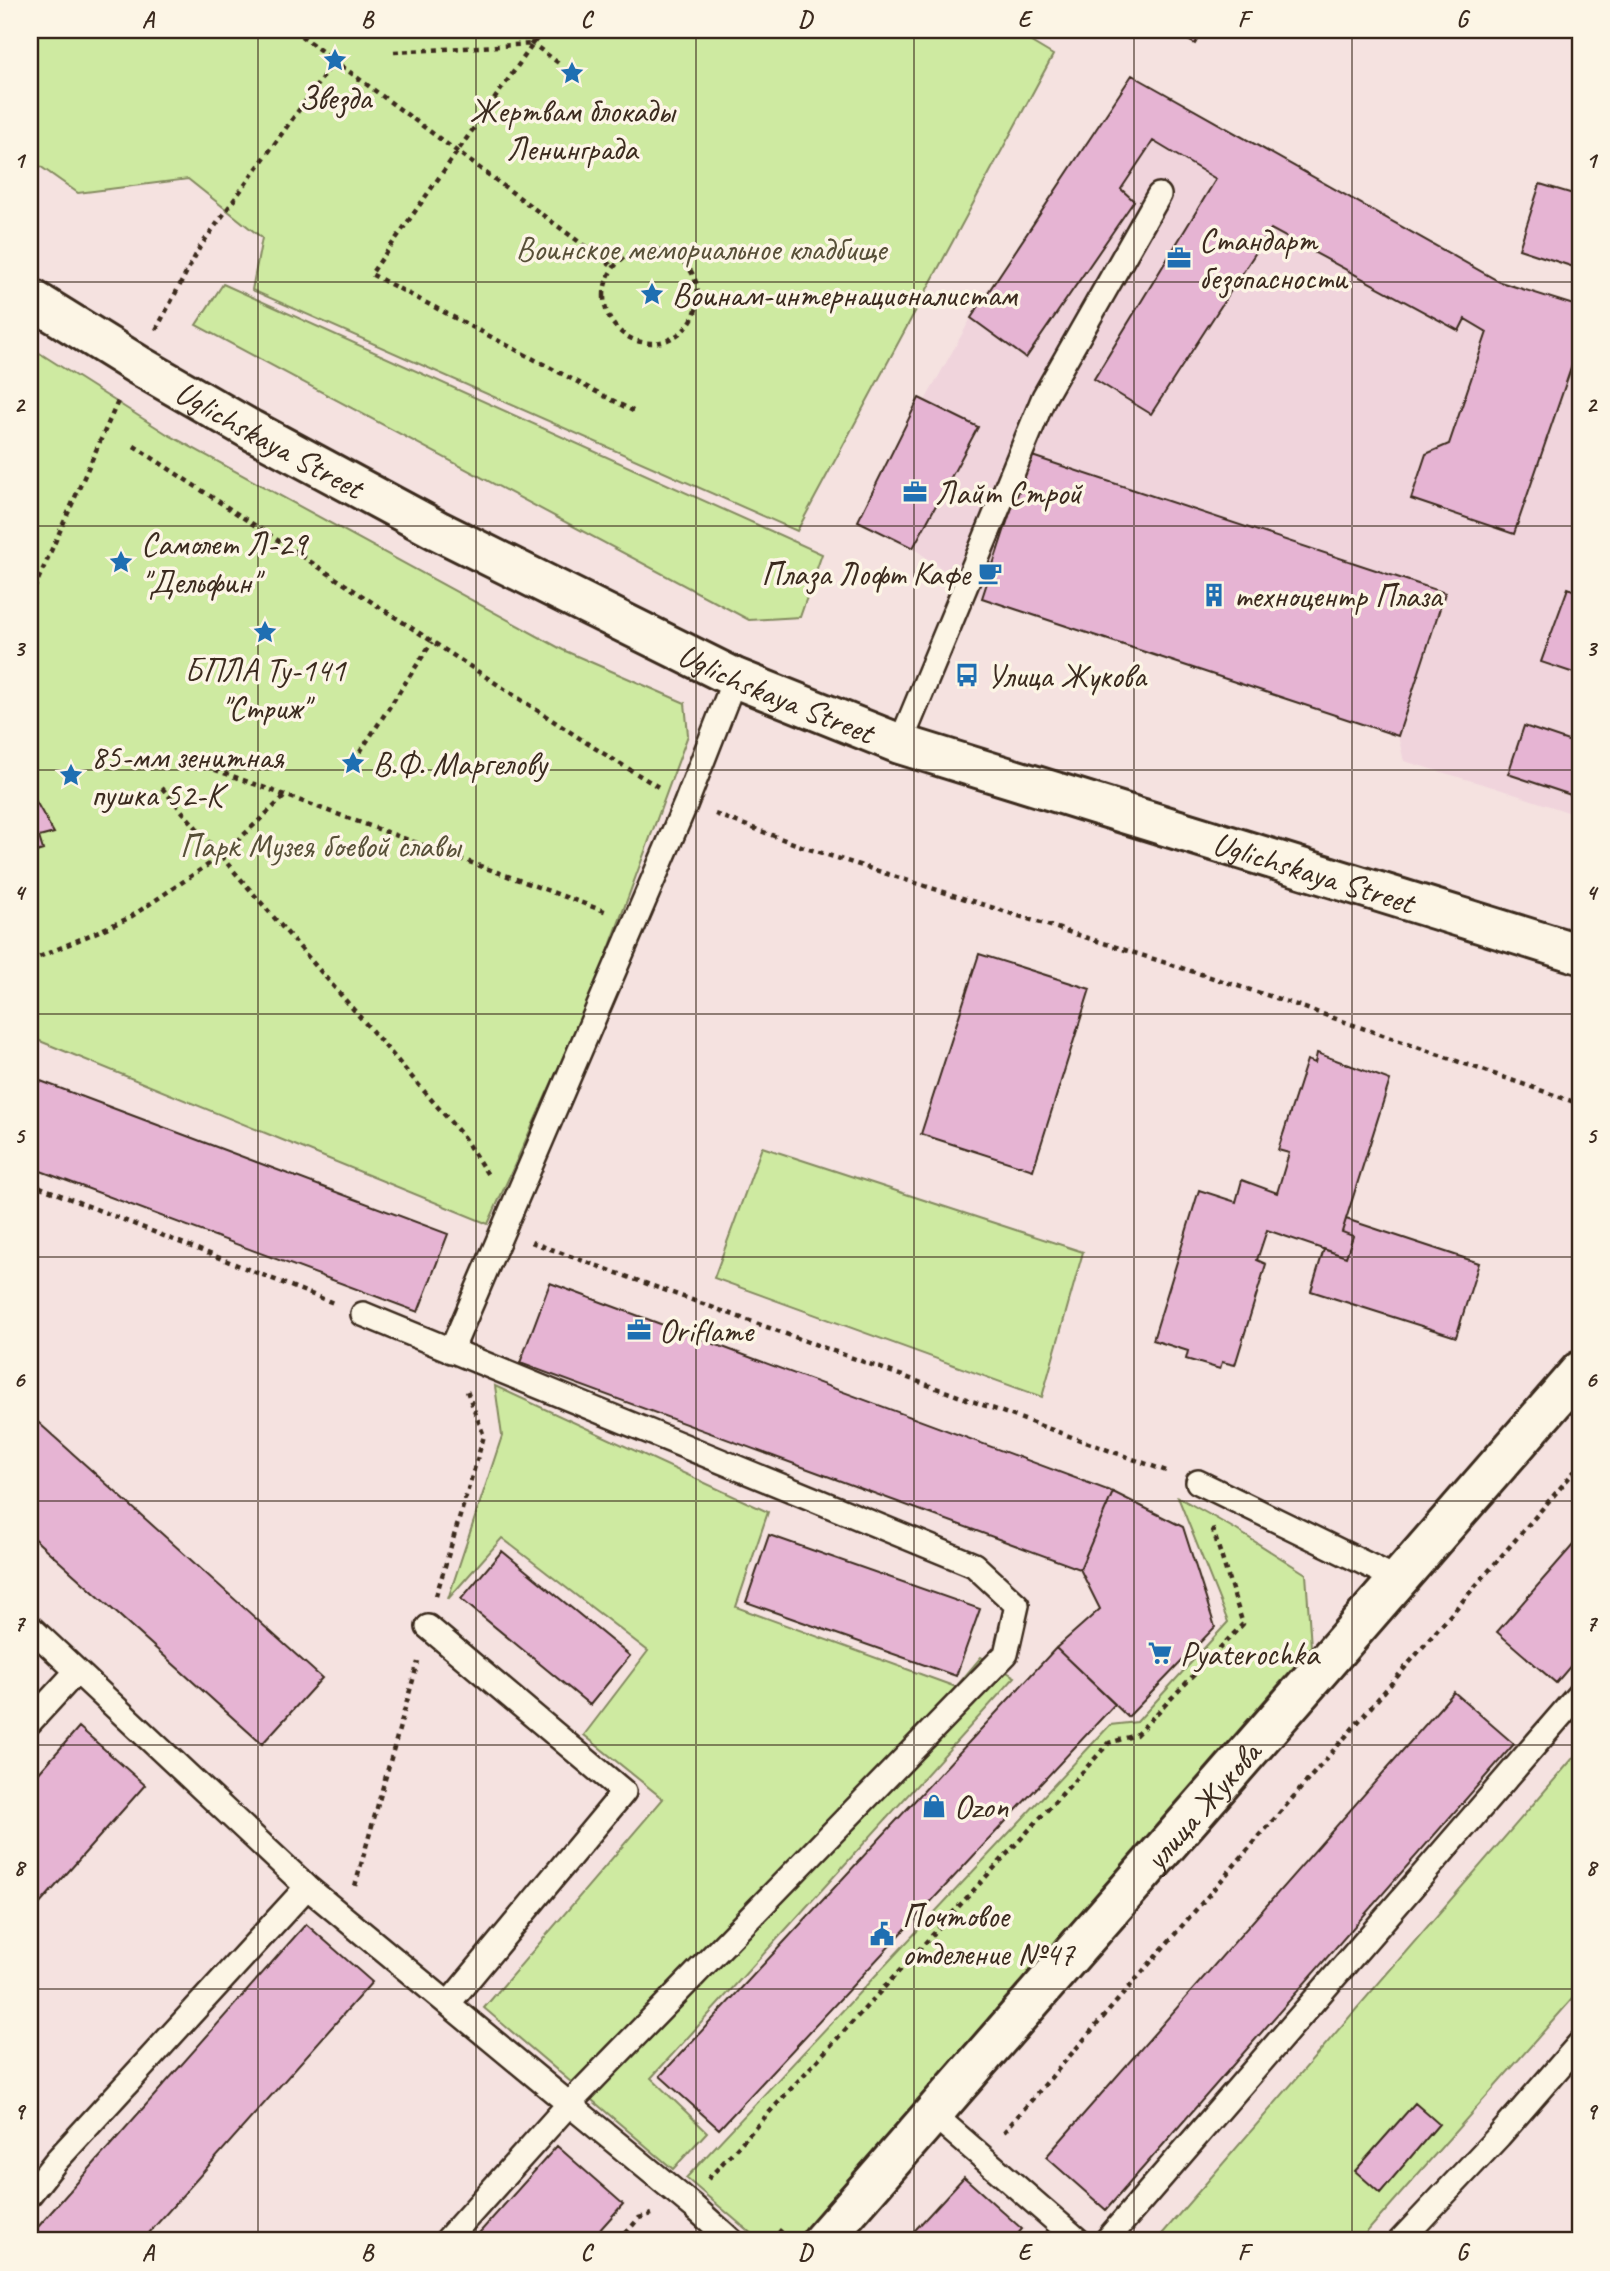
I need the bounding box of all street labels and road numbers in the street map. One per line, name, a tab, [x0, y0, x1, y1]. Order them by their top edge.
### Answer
street label: Uglichskaya Street	[168, 371, 373, 510]
street label: Uglichskaya Street	[671, 633, 882, 754]
street label: Uglichskaya Street	[1208, 822, 1422, 924]
street label: улица Жукова	[1134, 1731, 1272, 1880]

